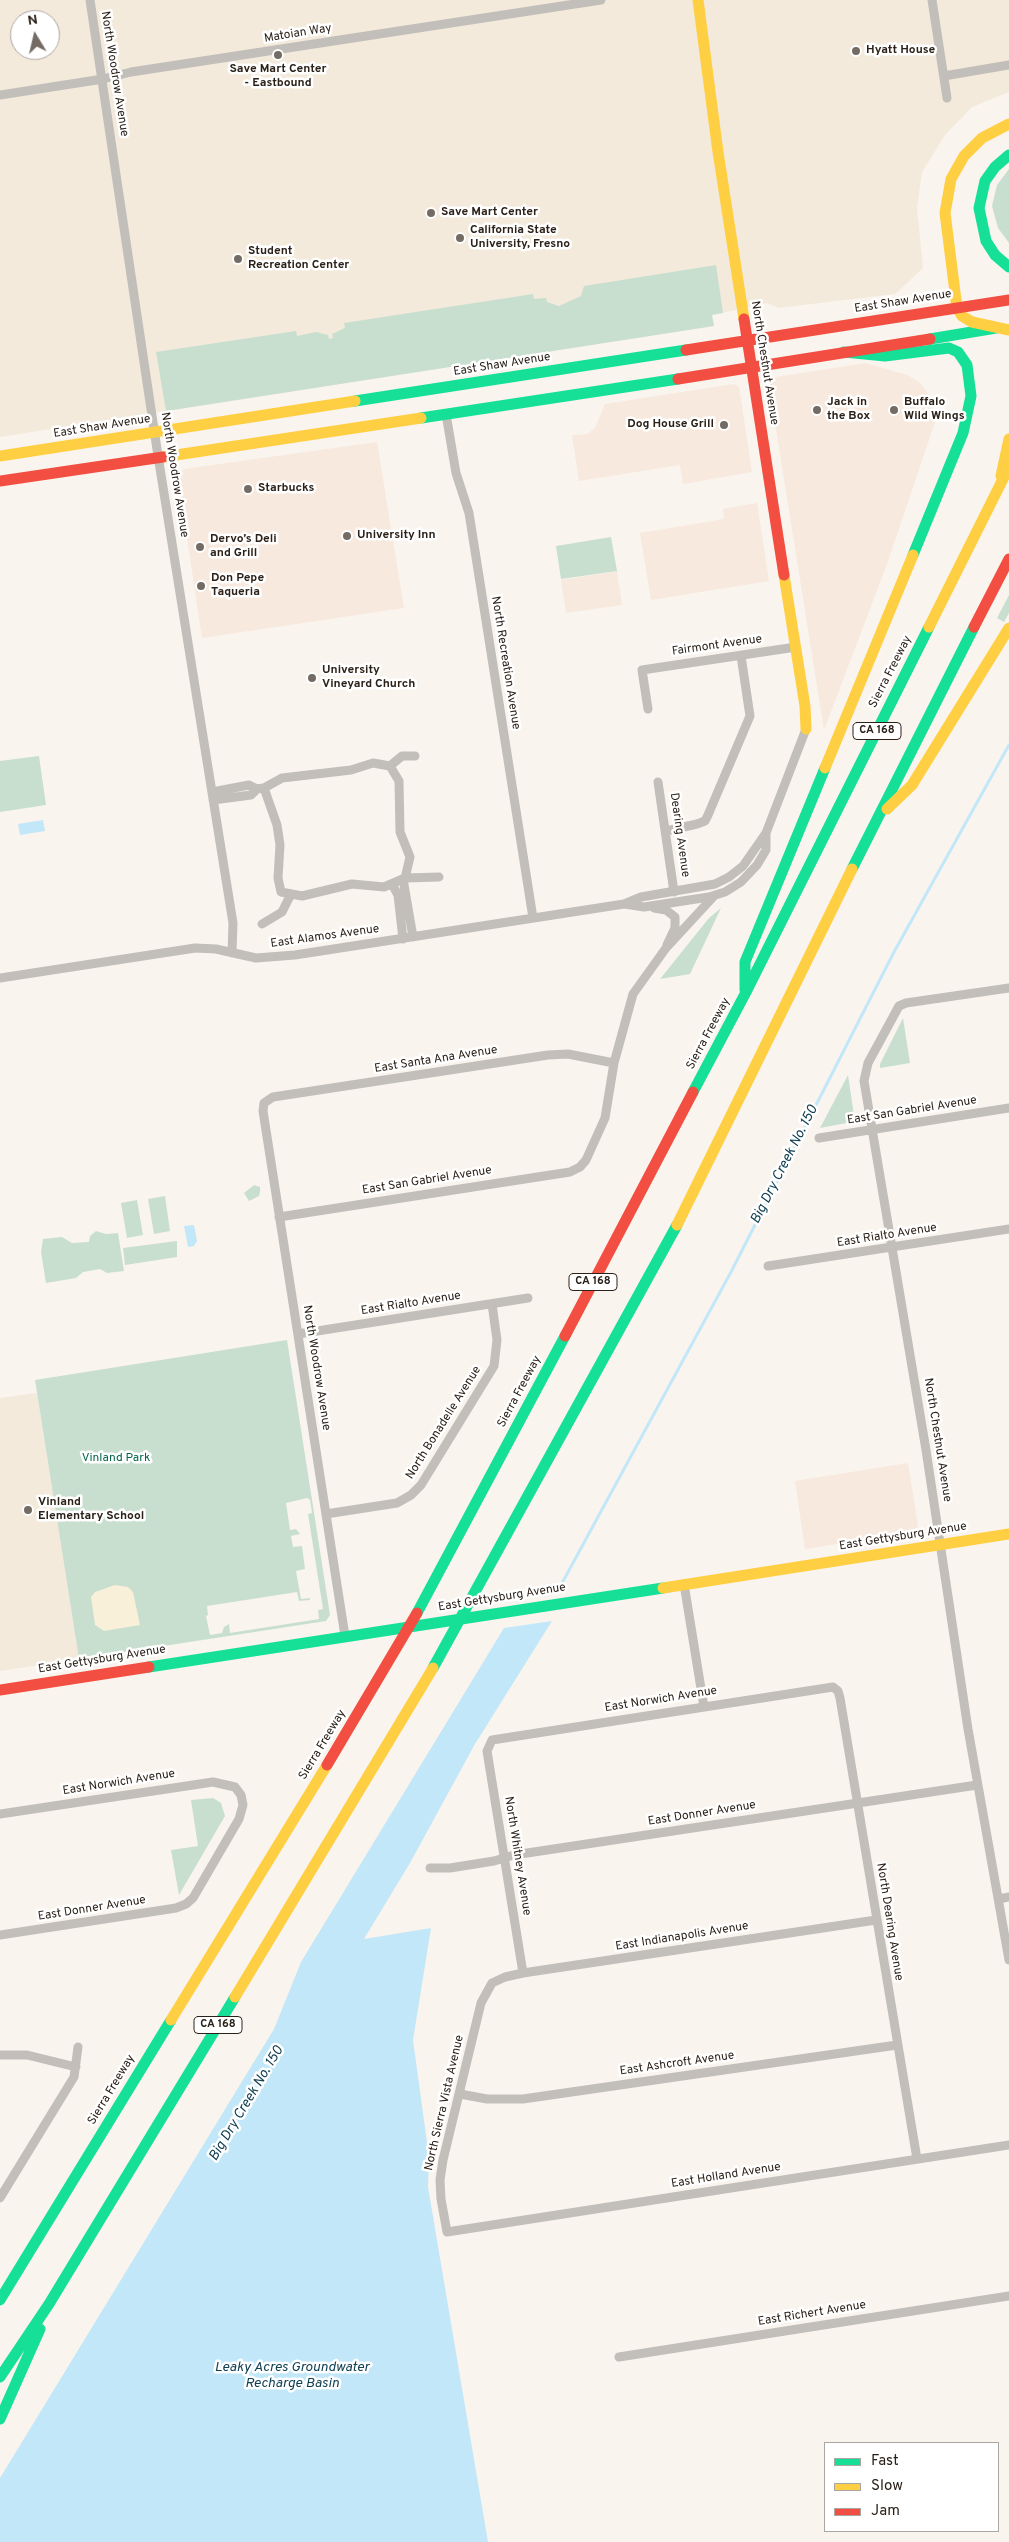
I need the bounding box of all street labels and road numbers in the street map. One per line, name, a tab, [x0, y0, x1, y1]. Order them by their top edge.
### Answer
street label: North Woodrow Avenue	[97, 10, 131, 138]
street label: Matoian Way	[263, 22, 333, 46]
street label: East Shaw Avenue	[853, 287, 953, 317]
street label: North Chestnut Avenue	[747, 300, 781, 426]
street label: East Shaw Avenue	[452, 350, 552, 380]
street label: North Woodrow Avenue	[157, 411, 191, 539]
street label: East Shaw Avenue	[52, 412, 152, 442]
street label: North Recreation Avenue	[487, 595, 523, 731]
street label: Fairmont Avenue	[671, 633, 763, 659]
street label: Sierra Freeway	[867, 633, 915, 711]
road number: CA 168	[853, 722, 901, 739]
street label: Dearing Avenue	[666, 792, 692, 878]
street label: East Alamos Avenue	[270, 922, 380, 952]
street label: Sierra Freeway	[684, 996, 734, 1072]
street label: East Santa Ana Avenue	[373, 1043, 499, 1077]
street label: East San Gabriel Avenue	[846, 1094, 978, 1128]
street label: East San Gabriel Avenue	[361, 1164, 493, 1198]
street label: East Rialto Avenue	[836, 1221, 938, 1251]
road number: CA 168	[569, 1274, 617, 1290]
street label: East Rialto Avenue	[360, 1289, 462, 1319]
street label: North Woodrow Avenue	[299, 1304, 333, 1432]
street label: Sierra Freeway	[495, 1354, 545, 1430]
street label: North Bonadelle Avenue	[403, 1364, 485, 1482]
street label: North Chestnut Avenue	[920, 1377, 954, 1503]
street label: East Gettysburg Avenue	[838, 1520, 968, 1554]
street label: East Gettysburg Avenue	[437, 1581, 567, 1615]
street label: East Gettysburg Avenue	[37, 1643, 167, 1677]
street label: East Norwich Avenue	[604, 1684, 718, 1716]
street label: Sierra Freeway	[296, 1707, 350, 1783]
street label: East Norwich Avenue	[62, 1767, 176, 1799]
street label: North Whitney Avenue	[500, 1795, 534, 1917]
street label: East Donner Avenue	[647, 1798, 757, 1830]
street label: North Dearing Avenue	[873, 1862, 905, 1982]
street label: East Donner Avenue	[37, 1893, 147, 1925]
street label: East Indianapolis Avenue	[614, 1919, 750, 1955]
road number: CA 168	[194, 2016, 242, 2034]
street label: North Sierra Vista Avenue	[422, 2034, 468, 2172]
street label: East Ashcroft Avenue	[619, 2049, 735, 2079]
street label: Sierra Freeway	[85, 2052, 139, 2128]
street label: East Holland Avenue	[670, 2160, 782, 2192]
street label: East Richert Avenue	[757, 2298, 867, 2330]

